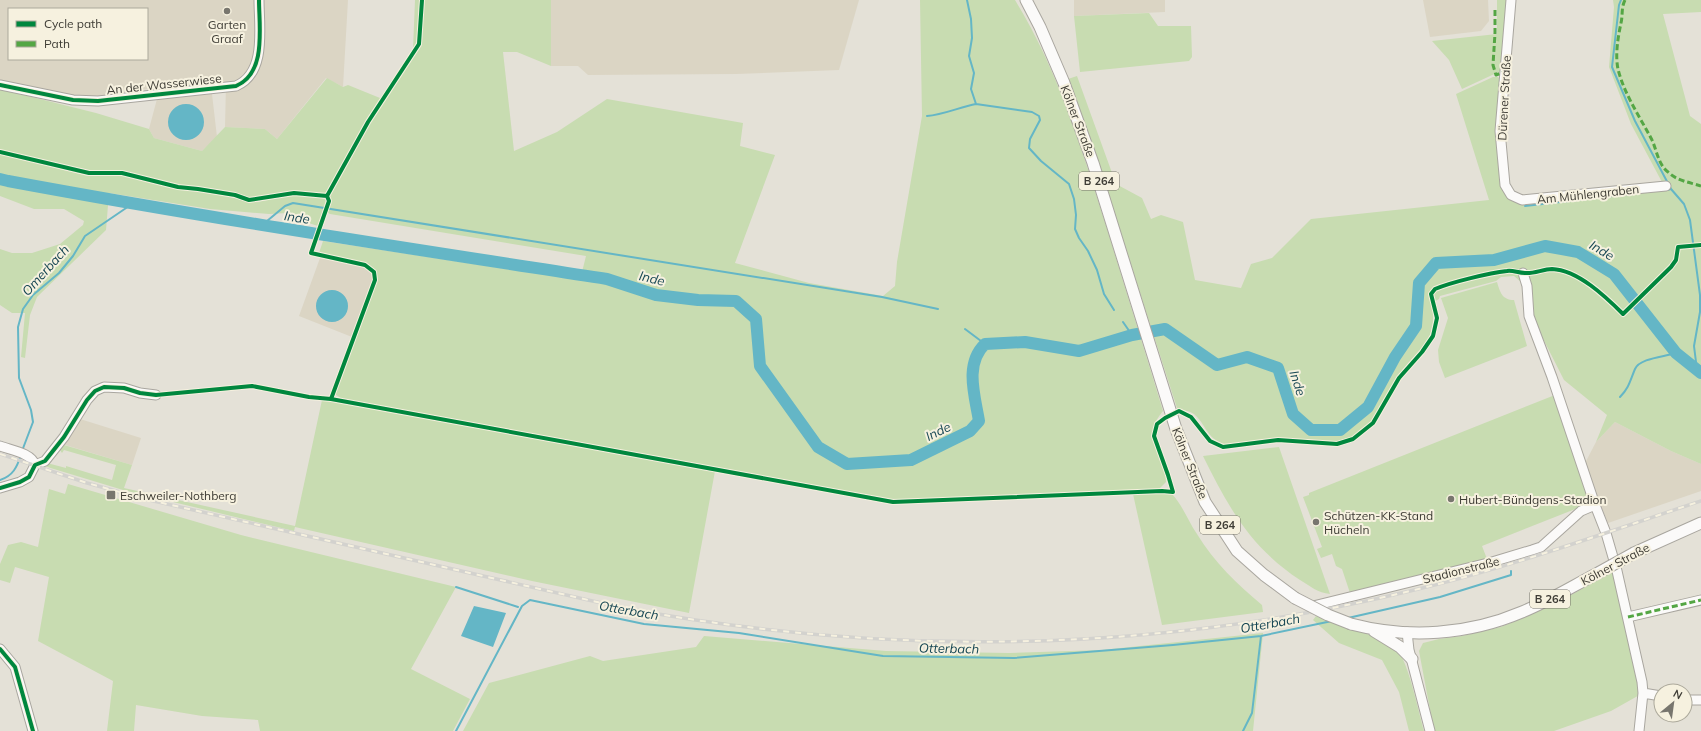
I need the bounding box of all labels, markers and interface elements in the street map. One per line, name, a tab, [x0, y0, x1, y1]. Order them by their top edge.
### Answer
marker: Garten Graaf	[222, 6, 232, 16]
legend	[8, 8, 148, 60]
text: Cycle path	[44, 16, 102, 31]
place label: Garten Graaf	[208, 17, 246, 46]
text: Path	[44, 36, 70, 51]
street label: Dürener Straße	[1494, 55, 1514, 141]
street label: An der Wasserwiese	[106, 71, 222, 97]
street label: Kölner Straße	[1057, 83, 1099, 159]
road number: B 264	[1079, 172, 1119, 190]
street label: Am Mühlengraben	[1536, 181, 1640, 207]
water label: Inde	[283, 207, 311, 227]
water label: Inde	[1587, 236, 1617, 264]
water label: Omerbach	[18, 241, 72, 299]
water label: Inde	[638, 267, 666, 289]
water label: Inde	[1286, 368, 1310, 398]
water label: Inde	[923, 418, 953, 444]
street label: Kölner Straße	[1169, 425, 1211, 501]
place label: Eschweiler-Nothberg	[120, 488, 236, 503]
marker: Eschweiler-Nothberg	[105, 489, 117, 501]
place label: Hubert-Bündgens-Stadion	[1459, 492, 1607, 507]
marker: Hubert-Bündgens-Stadion	[1446, 494, 1456, 504]
place label: Schützen-KK-Stand Hücheln	[1324, 508, 1433, 537]
road number: B 264	[1200, 516, 1240, 534]
marker: Schützen-KK-Stand Hücheln	[1311, 517, 1321, 527]
street label: Kölner Straße	[1578, 540, 1652, 588]
street label: Stadionstraße	[1421, 553, 1501, 587]
road number: B 264	[1530, 590, 1570, 608]
water label: Otterbach	[598, 597, 660, 623]
water label: Otterbach	[1239, 610, 1301, 636]
water label: Otterbach	[919, 639, 979, 657]
north arrow	[1653, 683, 1693, 723]
text: N	[1671, 686, 1685, 702]

